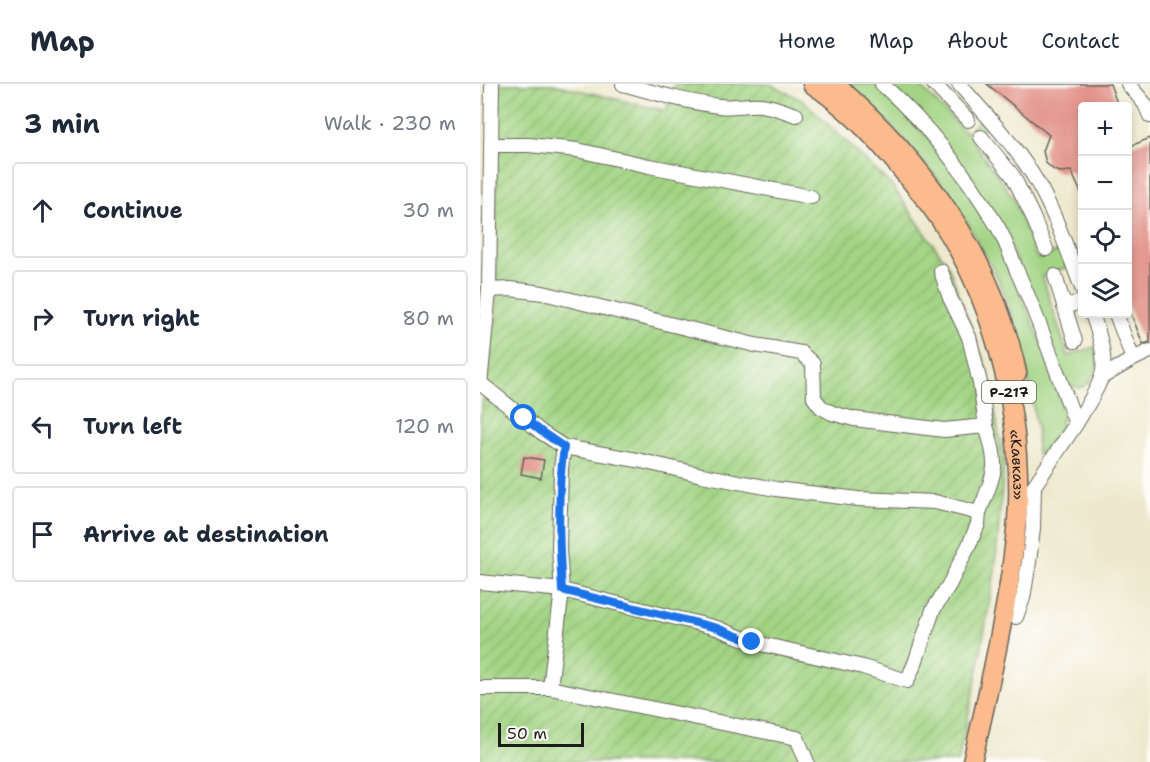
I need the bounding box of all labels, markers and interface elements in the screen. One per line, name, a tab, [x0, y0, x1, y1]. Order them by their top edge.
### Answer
text: Map	[30, 22, 95, 60]
text: Home	[778, 27, 836, 55]
text: Map	[869, 27, 914, 55]
text: About	[947, 27, 1008, 55]
text: Contact	[1041, 27, 1120, 55]
map controls	[1078, 102, 1132, 318]
button: +	[1078, 102, 1132, 156]
text: 3 min	[24, 106, 100, 141]
text: Walk · 230 m	[324, 110, 456, 136]
button: −	[1078, 156, 1132, 210]
icon: ahead	[26, 194, 59, 227]
text: Continue	[83, 196, 183, 225]
text: 30 m	[402, 197, 454, 223]
button: locate	[1078, 210, 1132, 264]
button: layers	[1078, 264, 1132, 318]
icon: right	[26, 302, 59, 335]
text: Turn right	[83, 304, 200, 333]
text: 80 m	[402, 305, 454, 331]
road number: Р-217	[982, 381, 1036, 403]
route start	[510, 404, 536, 430]
icon: left	[26, 410, 59, 443]
text: Turn left	[83, 412, 182, 441]
text: 120 m	[395, 413, 454, 439]
street label: «Кавказ»	[1004, 428, 1028, 500]
icon: arrive	[26, 518, 59, 551]
text: Arrive at destination	[83, 520, 329, 549]
route end	[738, 628, 764, 654]
scale bar	[498, 720, 584, 748]
text: 50 m	[507, 723, 547, 744]

